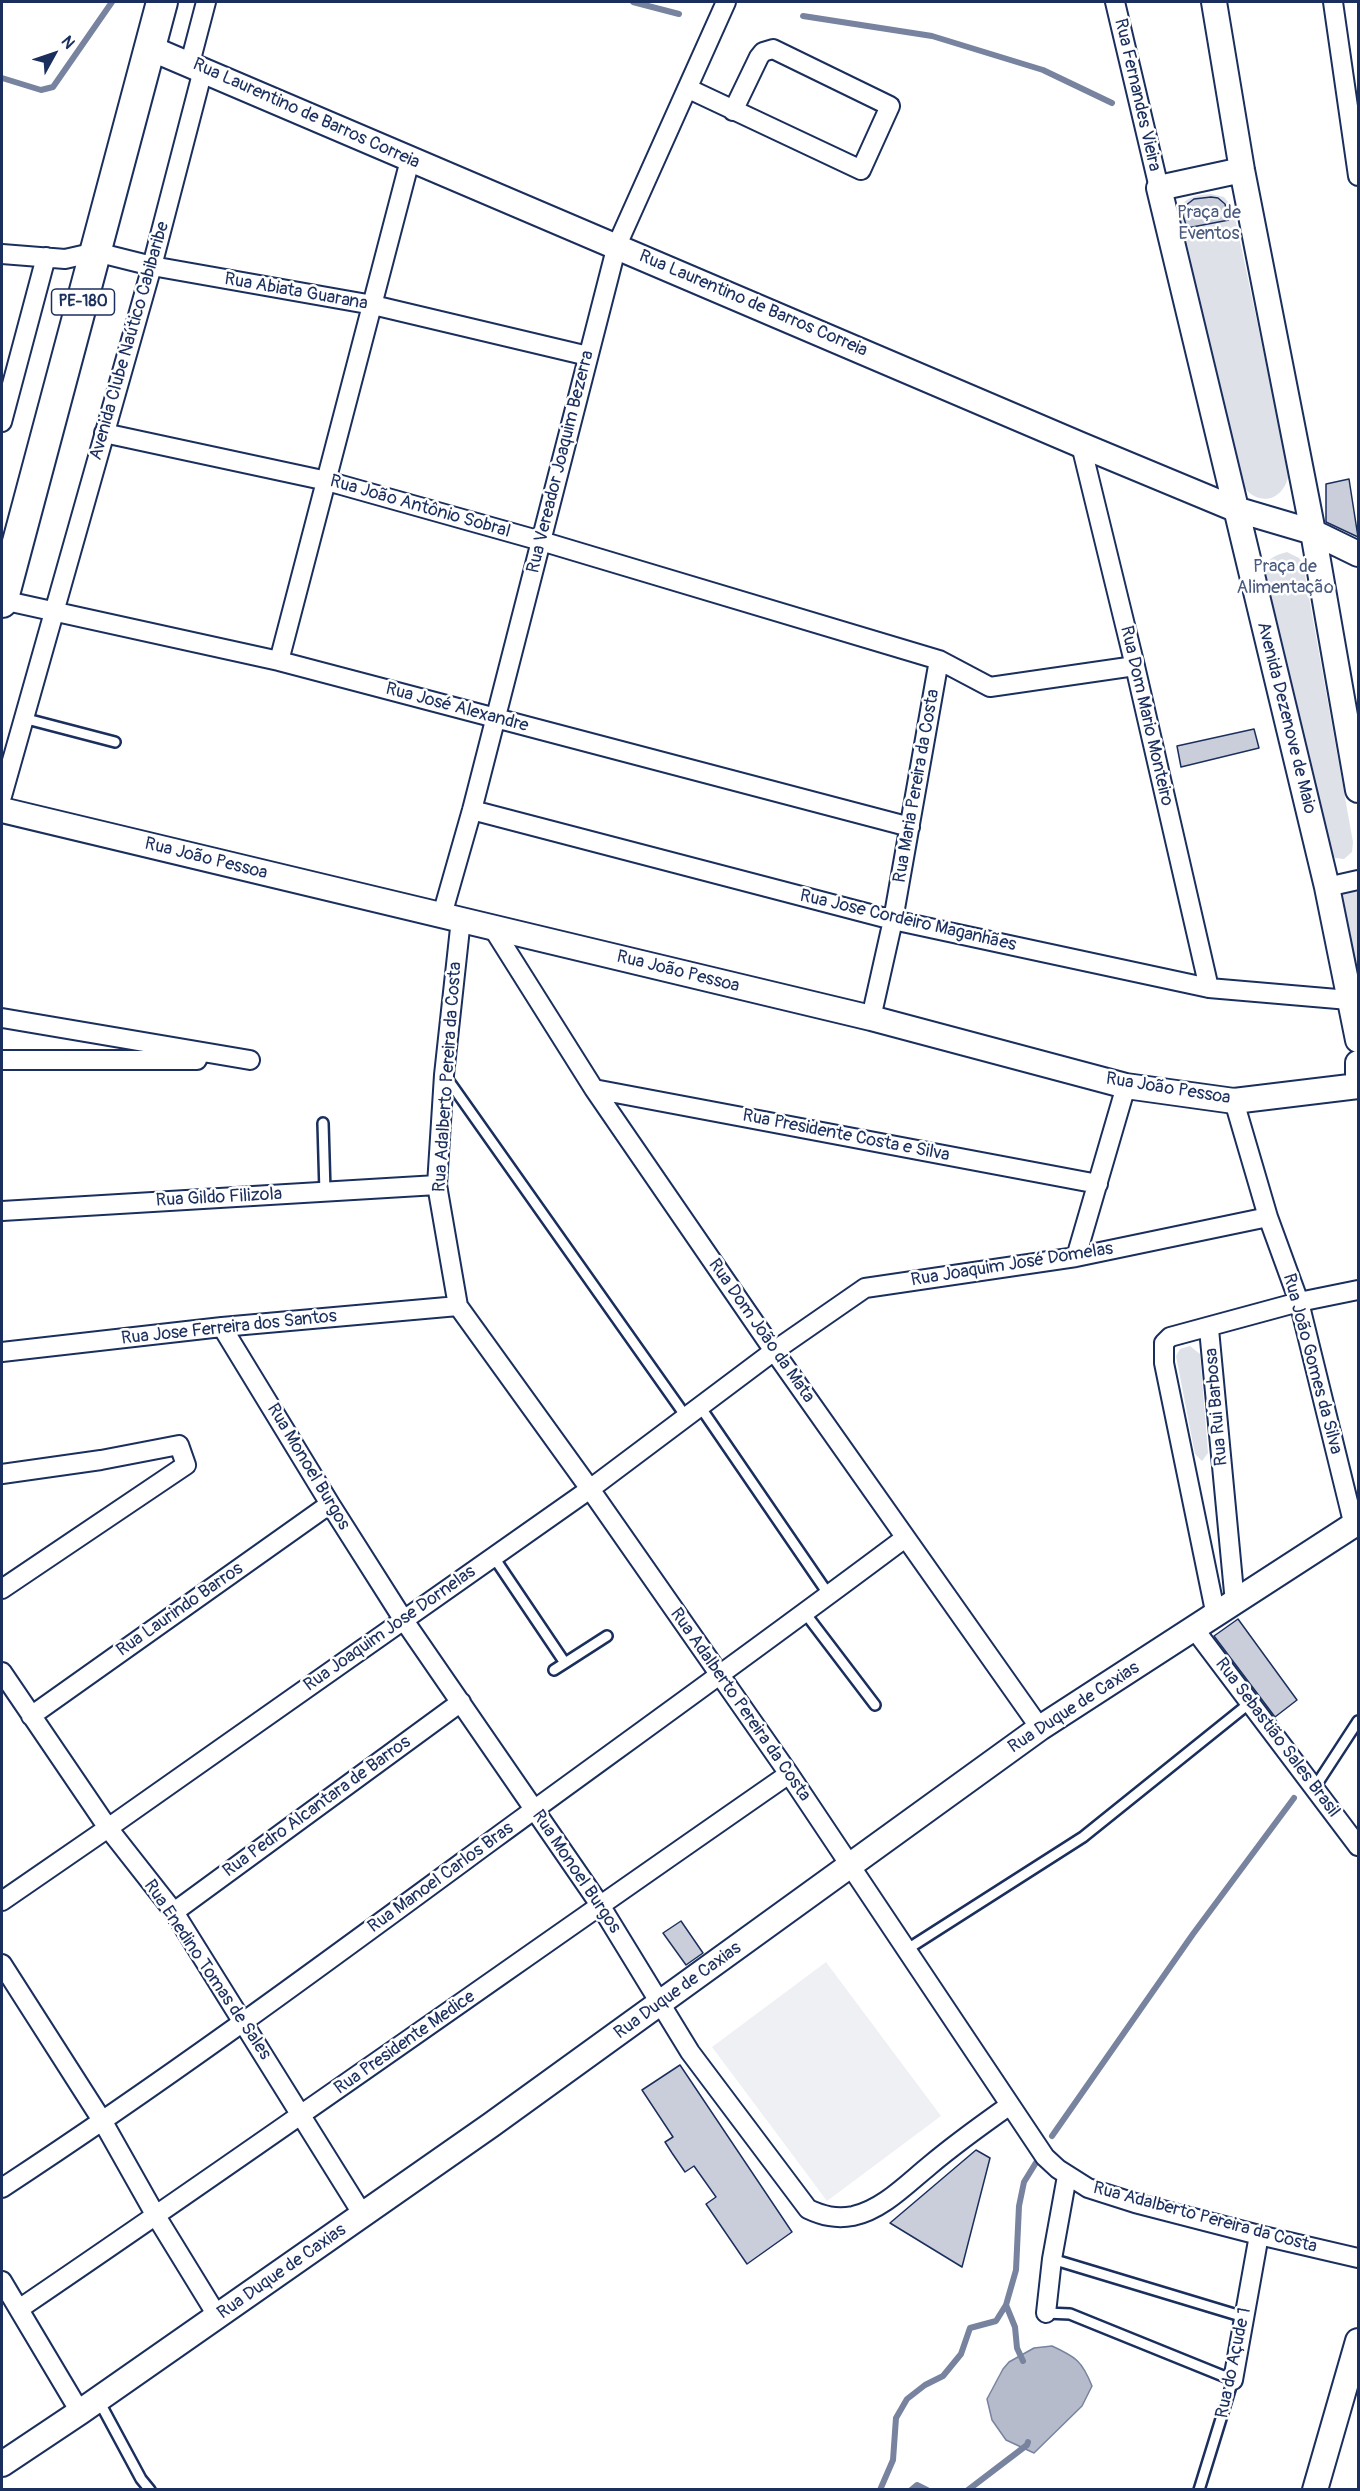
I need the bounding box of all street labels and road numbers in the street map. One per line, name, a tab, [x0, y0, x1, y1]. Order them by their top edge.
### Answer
street label: Rua Fernandes Vieira	[1109, 16, 1165, 174]
street label: Rua Laurentino de Barros Correia	[189, 54, 423, 174]
street label: Avenida Clube Naútico Cabibaribe	[86, 219, 174, 463]
street label: Rua Laurentino de Barros Correia	[636, 246, 870, 362]
street label: Rua Abiata Guarana	[223, 269, 369, 315]
road number: PE-180	[52, 289, 115, 315]
street label: Rua Vereador Joaquim Bezerra	[523, 349, 599, 575]
street label: Rua João Antônio Sobral	[327, 471, 513, 543]
street label: Avenida Dezenove de Maio	[1252, 620, 1320, 816]
street label: Rua Dom Mario Monteiro	[1115, 624, 1177, 808]
street label: Rua José Alexandre	[383, 679, 531, 737]
street label: Rua Maria Pereira da Costa	[889, 688, 945, 884]
street label: Rua João Pessoa	[142, 833, 270, 885]
street label: Rua Jose Cordeiro Maganhães	[798, 886, 1018, 956]
street label: Rua João Pessoa	[614, 946, 742, 998]
street label: Rua Adalberto Pereira da Costa	[429, 961, 467, 1193]
street label: Rua João Pessoa	[1104, 1068, 1232, 1110]
street label: Rua Presidente Costa e Silva	[741, 1105, 951, 1167]
street label: Rua Gildo Filizola	[155, 1184, 283, 1212]
street label: Rua Joaquim José Domelas	[909, 1238, 1115, 1292]
street label: Rua Dom João da Mata	[703, 1255, 819, 1407]
street label: Rua João Gomes da Silva	[1277, 1271, 1347, 1457]
street label: Rua Jose Ferreira dos Santos	[120, 1306, 338, 1350]
street label: Rua Rui Barbosa	[1201, 1347, 1233, 1467]
street label: Rua Monoel Burgos	[262, 1400, 354, 1534]
street label: Rua Laurindo Barros	[113, 1558, 247, 1662]
street label: Rua Joaquim Jose Dornelas	[300, 1561, 480, 1697]
street label: Rua Adalberto Pereira da Costa	[665, 1604, 815, 1806]
street label: Rua Sebastião Sales Brasil	[1210, 1654, 1344, 1822]
street label: Rua Duque de Caxias	[1004, 1658, 1144, 1758]
street label: Rua Pedro Alcantara de Barros	[219, 1732, 415, 1882]
street label: Rua Monoel Burgos	[527, 1806, 625, 1938]
street label: Rua Manoel Carlos Bras	[364, 1818, 518, 1938]
street label: Rua Enedino Tomas de Sales	[139, 1876, 275, 2064]
street label: Rua Duque de Caxias	[610, 1938, 746, 2044]
street label: Rua Presidente Medice	[330, 1986, 480, 2100]
street label: Rua Adalberto Pereira da Costa	[1091, 2178, 1319, 2258]
street label: Rua Duque de Caxias	[214, 2220, 350, 2324]
street label: Rua do Açude 1	[1212, 2306, 1256, 2420]

